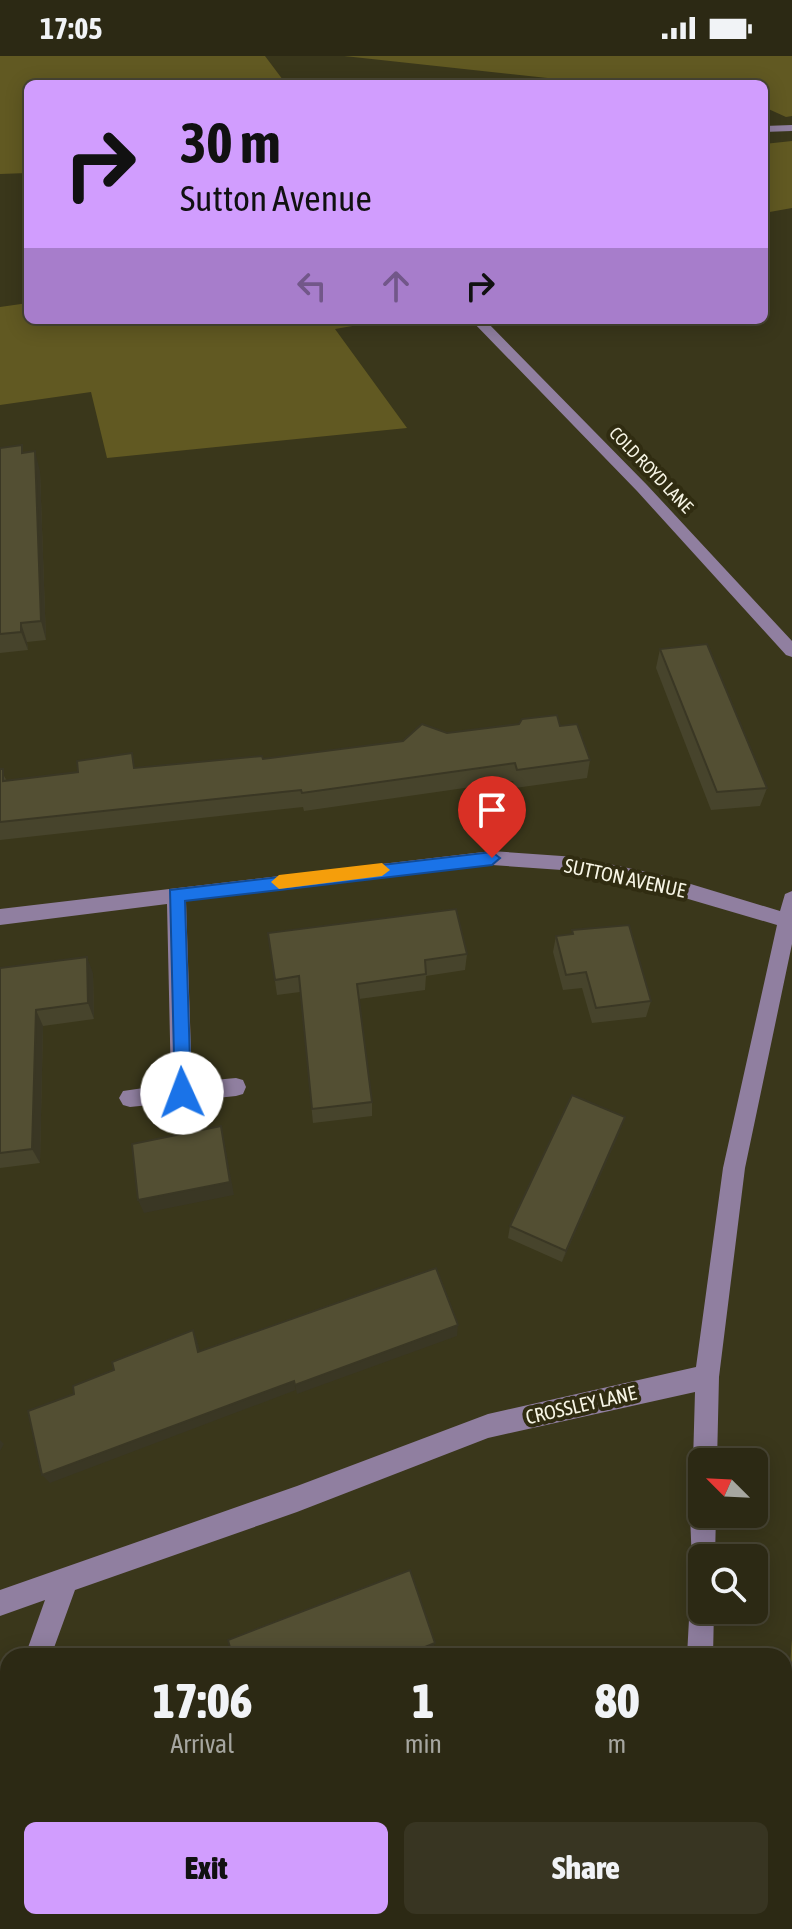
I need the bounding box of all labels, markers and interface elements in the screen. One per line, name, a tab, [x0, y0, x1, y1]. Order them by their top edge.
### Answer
text: 17:05	[40, 11, 102, 45]
text: 30 m	[180, 111, 281, 175]
icon: right	[48, 112, 152, 216]
text: Sutton Avenue	[180, 177, 372, 219]
icon: left	[290, 264, 334, 308]
icon: ahead	[374, 264, 418, 308]
icon: right	[458, 264, 502, 308]
street label: COLD ROYD LANE	[605, 422, 698, 517]
pin	[458, 776, 526, 858]
icon: arrive	[470, 788, 514, 832]
street label: SUTTON AVENUE	[562, 853, 688, 902]
position arrow	[140, 1051, 224, 1135]
street label: CROSSLEY LANE	[523, 1380, 639, 1428]
north arrow	[688, 1448, 768, 1528]
map controls	[688, 1448, 768, 1624]
button: search	[688, 1544, 768, 1624]
text: 17:06	[152, 1673, 252, 1728]
text: 1	[412, 1673, 435, 1728]
text: 80	[594, 1673, 640, 1728]
text: Arrival	[171, 1729, 234, 1759]
text: min	[405, 1729, 442, 1759]
text: m	[608, 1729, 626, 1759]
button: Exit	[24, 1822, 388, 1914]
button: Share	[404, 1822, 768, 1914]

